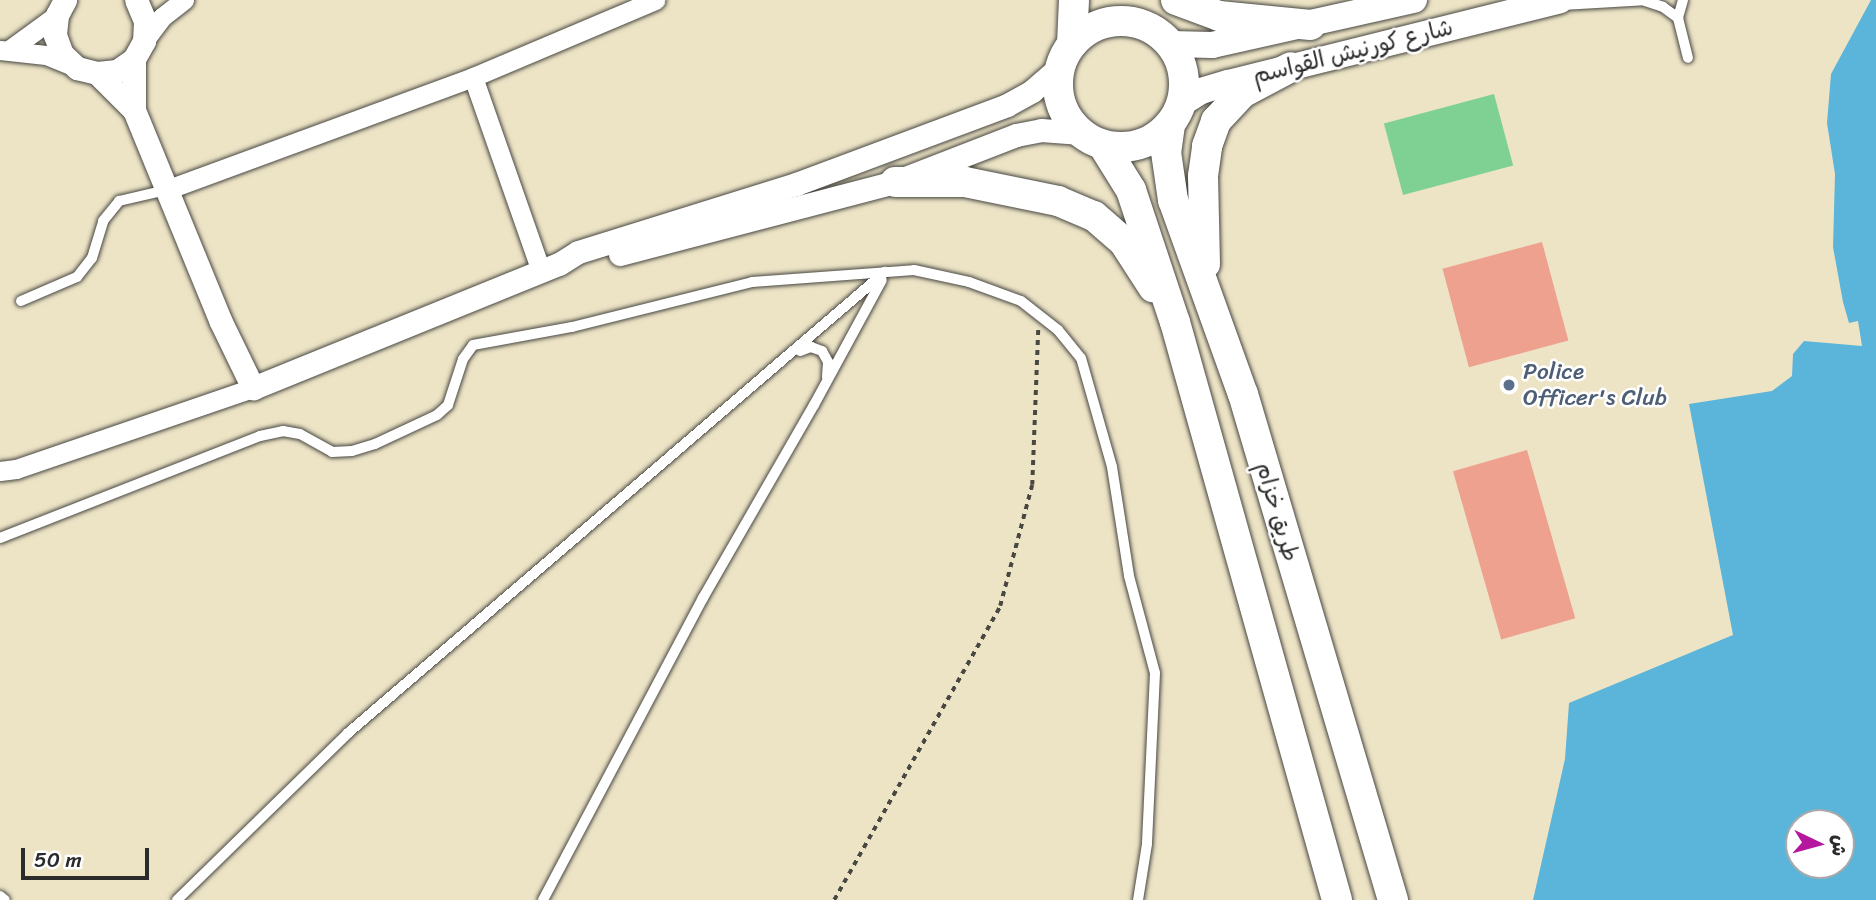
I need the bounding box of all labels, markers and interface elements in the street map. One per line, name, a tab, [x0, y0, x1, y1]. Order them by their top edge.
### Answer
street label: شارع كورنيش القواسم	[1250, 14, 1456, 90]
place label: Police Officer's Club	[1523, 358, 1667, 412]
marker: Police Officer's Club	[1501, 377, 1517, 393]
street label: طريق خزام	[1250, 459, 1304, 565]
north arrow	[1785, 809, 1855, 879]
scale bar	[24, 834, 152, 878]
text: ش	[1822, 834, 1857, 858]
text: 50 m	[34, 841, 82, 879]

